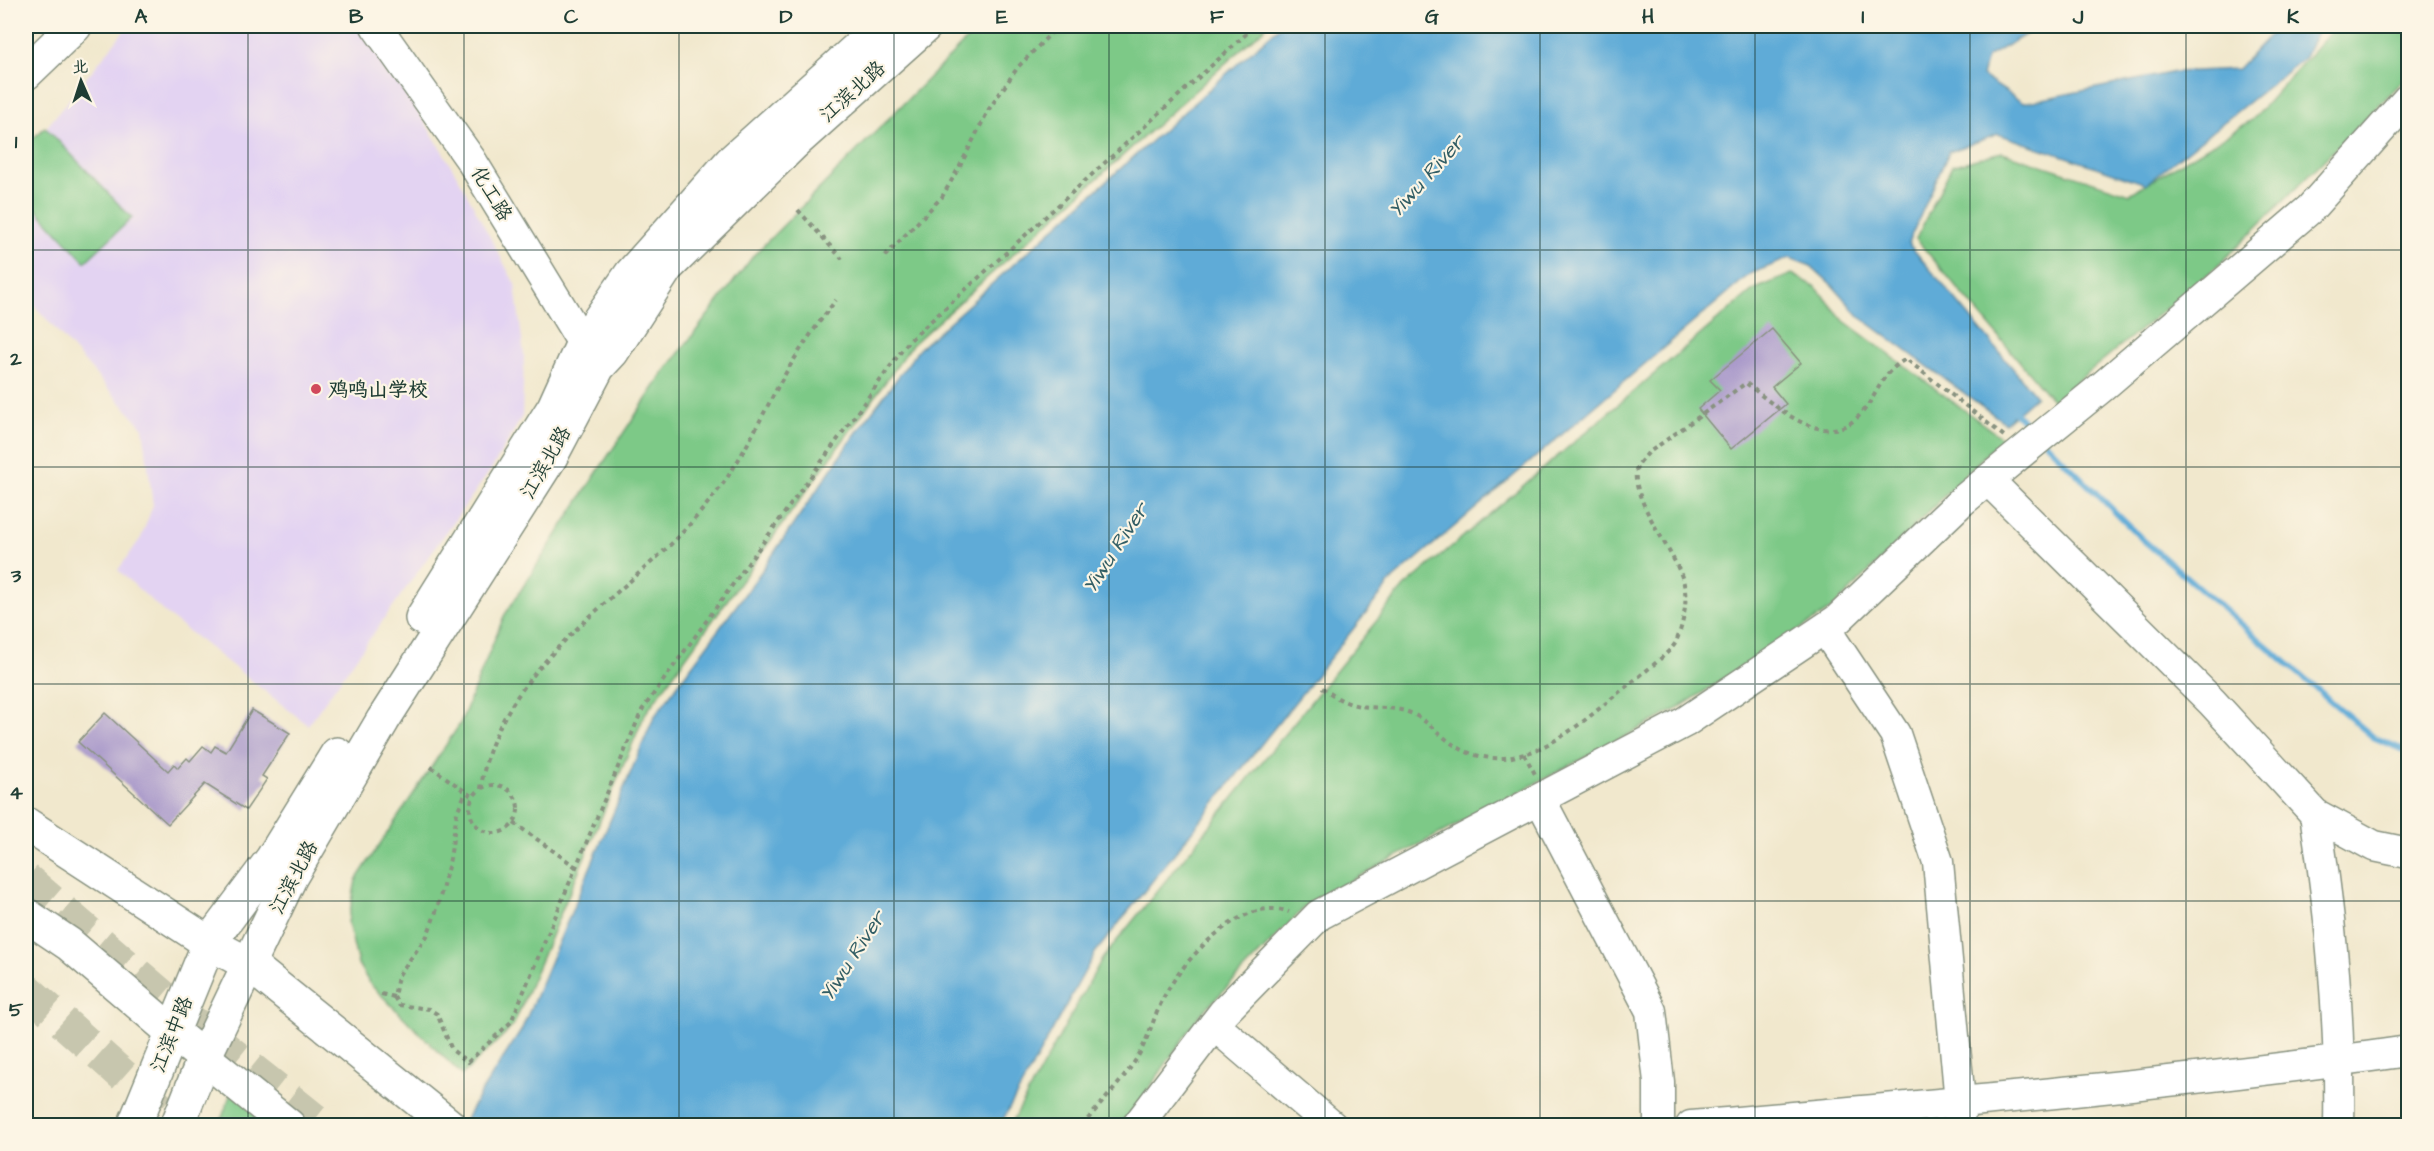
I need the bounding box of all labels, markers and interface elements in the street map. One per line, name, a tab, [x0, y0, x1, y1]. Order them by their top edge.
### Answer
text: A	[135, 3, 148, 31]
text: B	[349, 3, 364, 31]
text: C	[564, 3, 579, 31]
text: D	[780, 3, 793, 31]
text: E	[996, 3, 1008, 31]
text: F	[1210, 3, 1225, 31]
text: G	[1425, 3, 1439, 31]
text: H	[1642, 3, 1654, 31]
text: I	[1861, 3, 1865, 31]
text: J	[2072, 3, 2084, 31]
text: K	[2287, 3, 2300, 31]
north arrow	[51, 51, 111, 111]
street label: 江滨北路	[814, 54, 893, 129]
text: 北	[72, 56, 89, 78]
water label: Yiwu River	[1381, 127, 1473, 224]
text: 1	[15, 128, 18, 156]
street label: 化工路	[464, 161, 519, 227]
text: 2	[9, 345, 22, 373]
place label: 鸡鸣山学校	[328, 376, 428, 404]
marker: 鸡鸣山学校	[309, 382, 323, 396]
street label: 江滨北路	[514, 420, 578, 504]
water label: Yiwu River	[1075, 495, 1157, 599]
text: 3	[10, 562, 22, 590]
text: 4	[9, 779, 23, 807]
street label: 江滨北路	[263, 835, 325, 919]
water label: Yiwu River	[812, 903, 894, 1007]
street label: 江滨中路	[144, 991, 200, 1077]
text: 5	[9, 996, 24, 1024]

